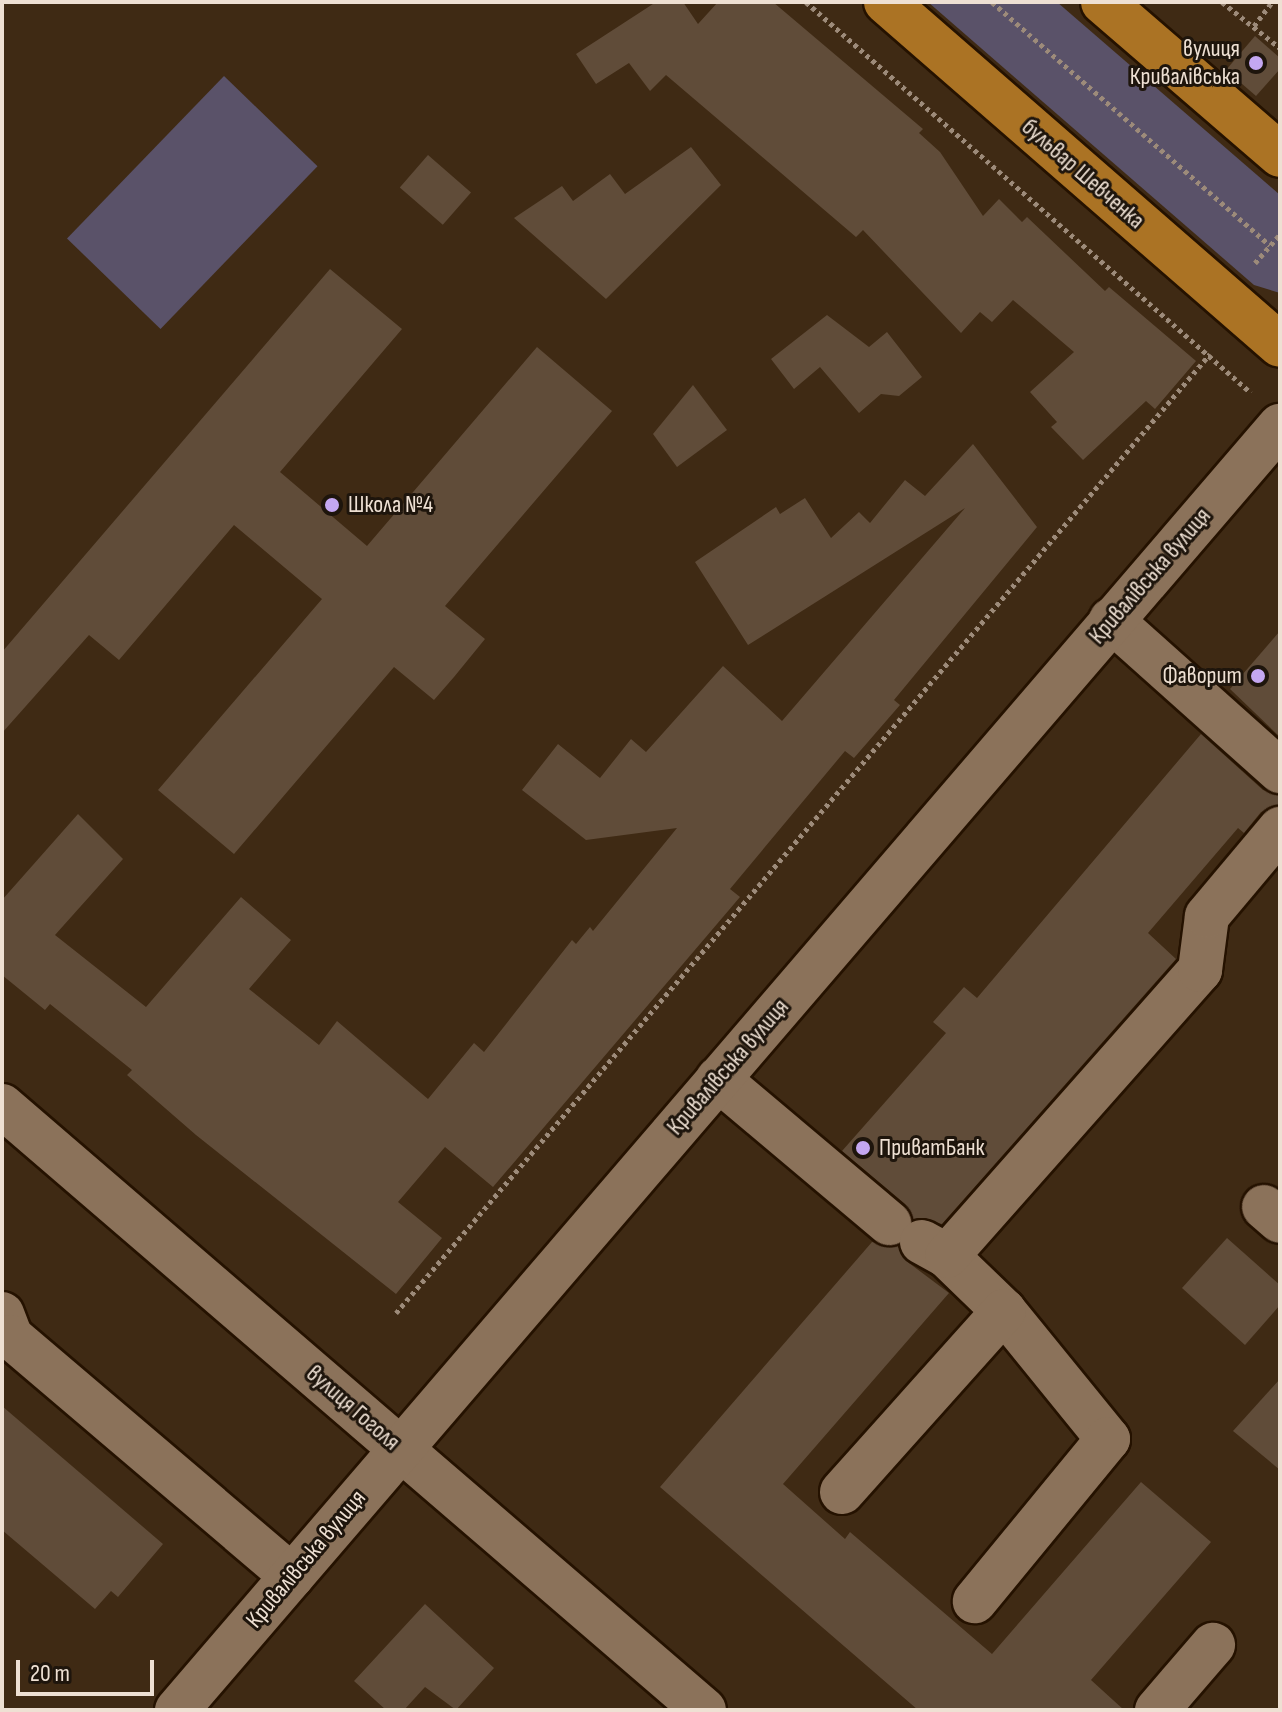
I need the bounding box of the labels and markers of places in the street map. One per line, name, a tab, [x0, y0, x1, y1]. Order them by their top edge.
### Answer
place label: вулиця Кривалівська	[1130, 35, 1240, 91]
marker: вулиця Кривалівська	[1247, 54, 1265, 72]
place label: Школа №4	[348, 491, 433, 519]
marker: Школа №4	[323, 496, 341, 514]
place label: Фаворит	[1162, 662, 1242, 690]
marker: Фаворит	[1249, 667, 1267, 685]
place label: ПриватБанк	[879, 1134, 984, 1162]
marker: ПриватБанк	[854, 1139, 872, 1157]

